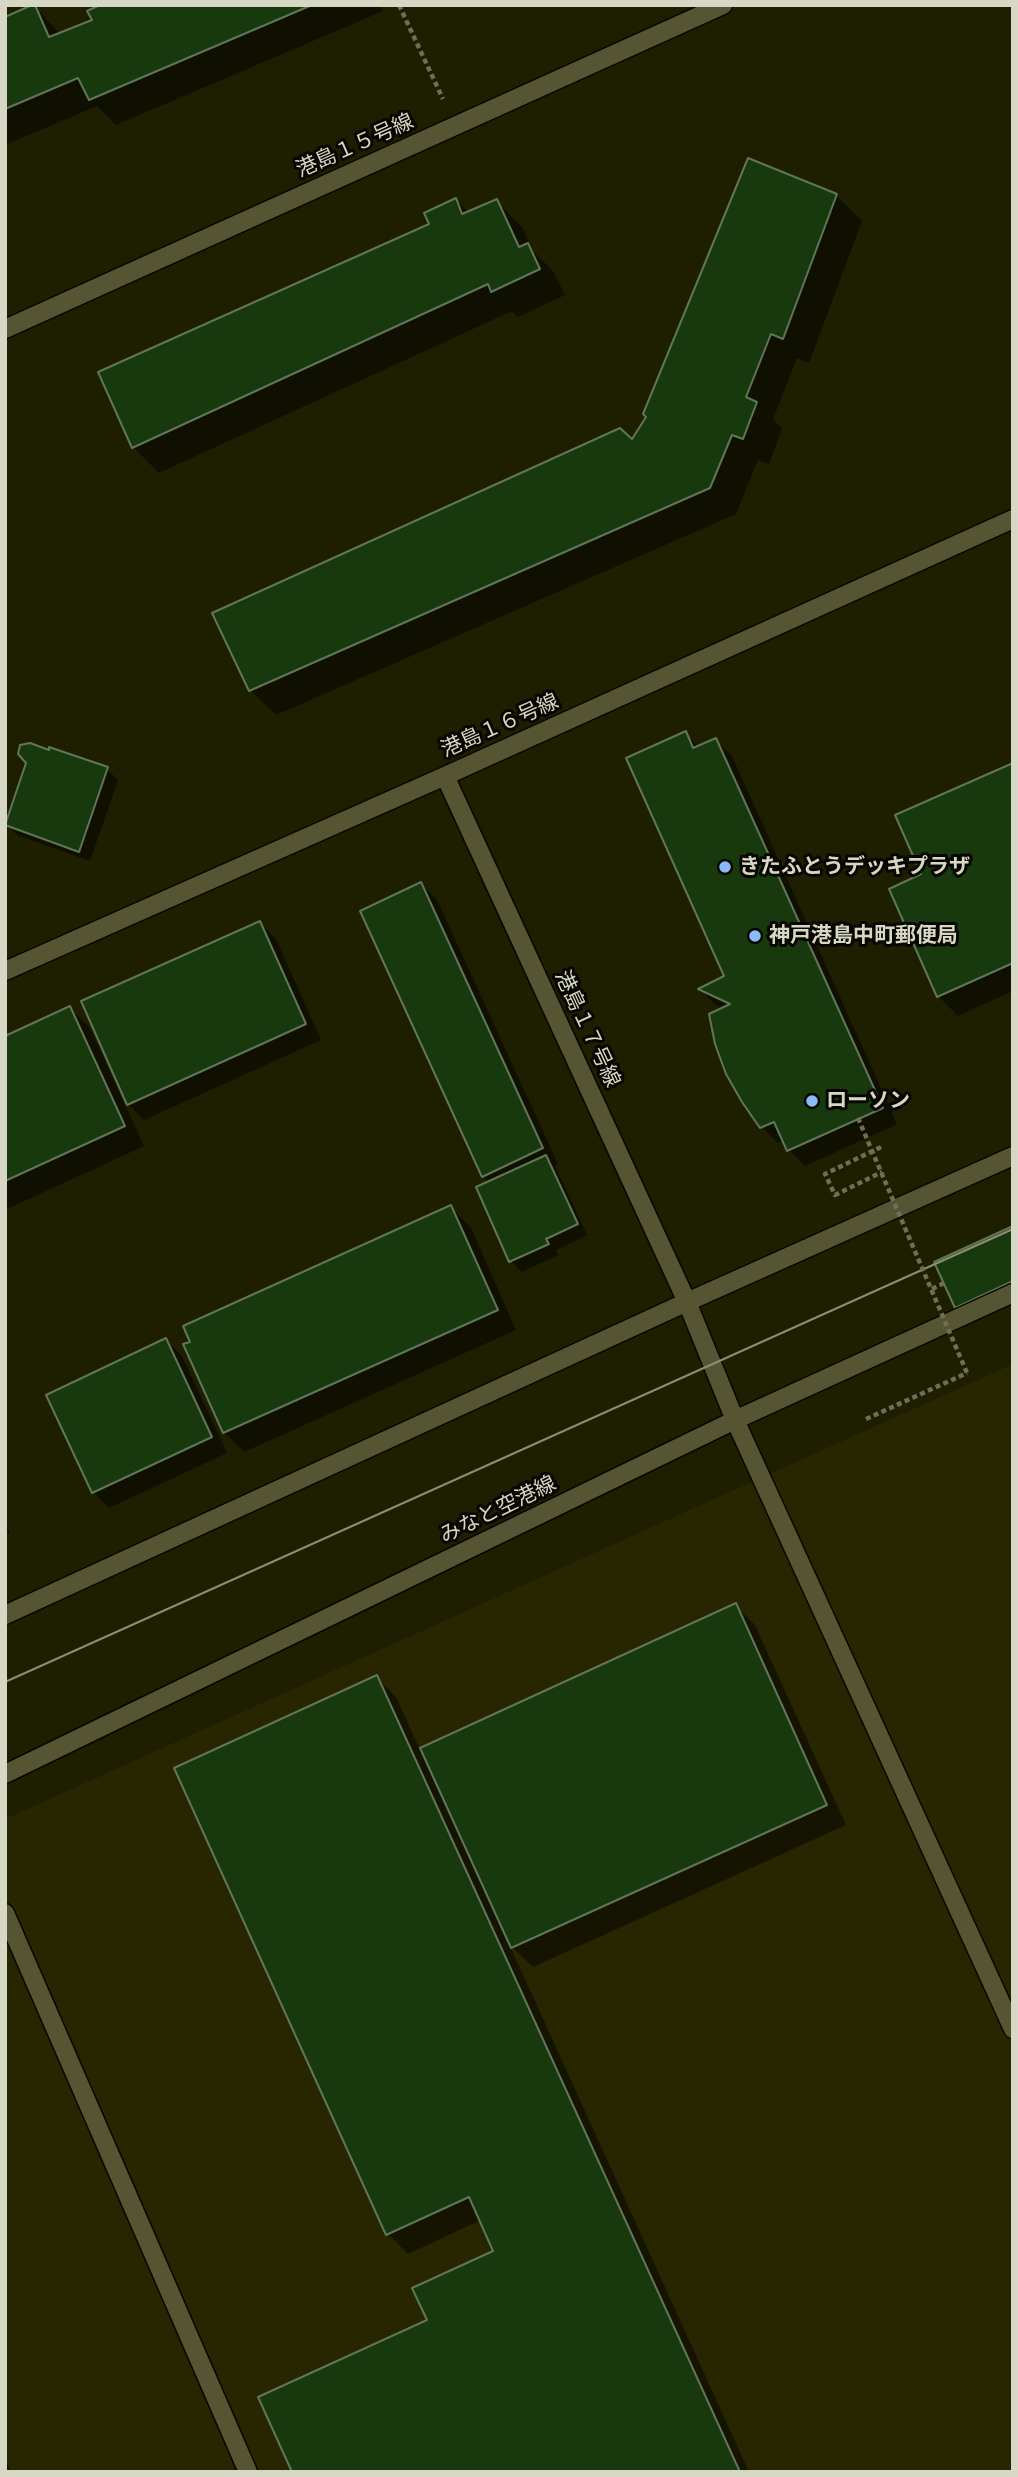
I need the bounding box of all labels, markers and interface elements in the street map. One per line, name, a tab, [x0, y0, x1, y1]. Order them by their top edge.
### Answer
street label: 港島１５号線	[292, 109, 418, 183]
street label: 港島１６号線	[437, 689, 563, 763]
place label: きたふとうデッキプラザ	[739, 854, 970, 880]
marker: きたふとうデッキプラザ	[717, 859, 733, 875]
place label: 神戸港島中町郵便局	[769, 923, 958, 949]
marker: 神戸港島中町郵便局	[747, 928, 763, 944]
street label: 港島１７号線	[549, 967, 625, 1091]
place label: ローソン	[826, 1088, 910, 1114]
marker: ローソン	[804, 1093, 820, 1109]
street label: みなと空港線	[436, 1471, 560, 1549]

